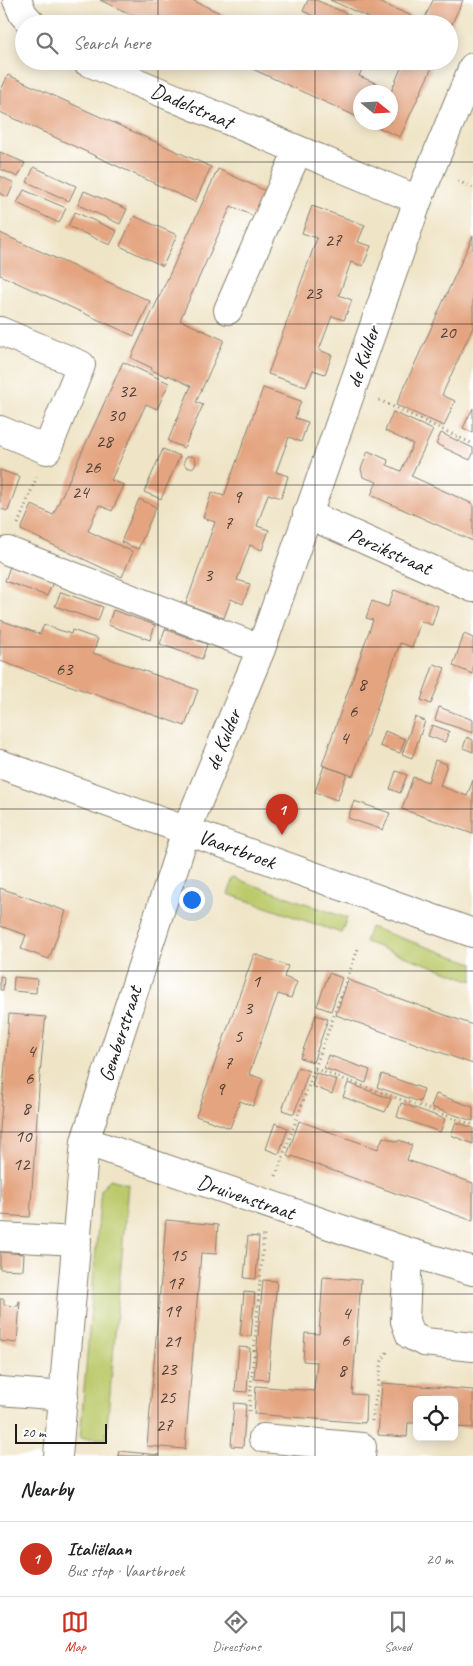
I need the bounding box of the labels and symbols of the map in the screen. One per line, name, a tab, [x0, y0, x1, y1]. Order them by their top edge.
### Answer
street label: Dadelstraat	[147, 77, 240, 136]
north arrow	[353, 85, 398, 130]
house number: 27	[324, 228, 343, 252]
house number: 23	[304, 281, 323, 305]
street label: de Kulder	[340, 320, 386, 391]
house number: 20	[438, 320, 457, 344]
house number: 32	[118, 379, 137, 403]
house number: 30	[107, 403, 126, 427]
house number: 28	[95, 429, 115, 453]
house number: 26	[83, 455, 102, 479]
house number: 24	[71, 480, 91, 504]
house number: 9	[233, 485, 243, 509]
house number: 7	[224, 511, 234, 535]
street label: Perzikstraat	[344, 521, 438, 582]
house number: 3	[204, 563, 214, 587]
house number: 63	[55, 657, 74, 681]
house number: 8	[358, 672, 369, 696]
house number: 6	[349, 699, 359, 723]
street label: de Kulder	[199, 703, 248, 774]
house number: 4	[340, 726, 351, 750]
pin: 1	[266, 794, 298, 835]
street label: Vaartbroek	[195, 823, 280, 875]
your location	[179, 887, 205, 913]
house number: 1	[252, 969, 262, 993]
street label: Gemberstraat	[92, 981, 148, 1085]
house number: 3	[244, 996, 254, 1020]
house number: 5	[234, 1024, 244, 1048]
house number: 4	[27, 1039, 38, 1063]
house number: 7	[224, 1051, 234, 1075]
house number: 6	[25, 1066, 35, 1090]
house number: 9	[216, 1077, 226, 1101]
house number: 8	[22, 1096, 33, 1120]
house number: 10	[14, 1124, 33, 1148]
house number: 12	[12, 1152, 31, 1176]
street label: Druivenstraat	[194, 1168, 300, 1226]
house number: 15	[169, 1243, 188, 1267]
house number: 17	[166, 1271, 185, 1295]
house number: 19	[163, 1299, 182, 1323]
house number: 4	[342, 1301, 353, 1325]
house number: 6	[341, 1328, 351, 1352]
house number: 21	[163, 1329, 182, 1353]
house number: 23	[159, 1357, 178, 1381]
house number: 8	[338, 1358, 349, 1382]
house number: 25	[158, 1385, 177, 1409]
house number: 27	[155, 1413, 174, 1437]
scale bar	[15, 1421, 108, 1444]

